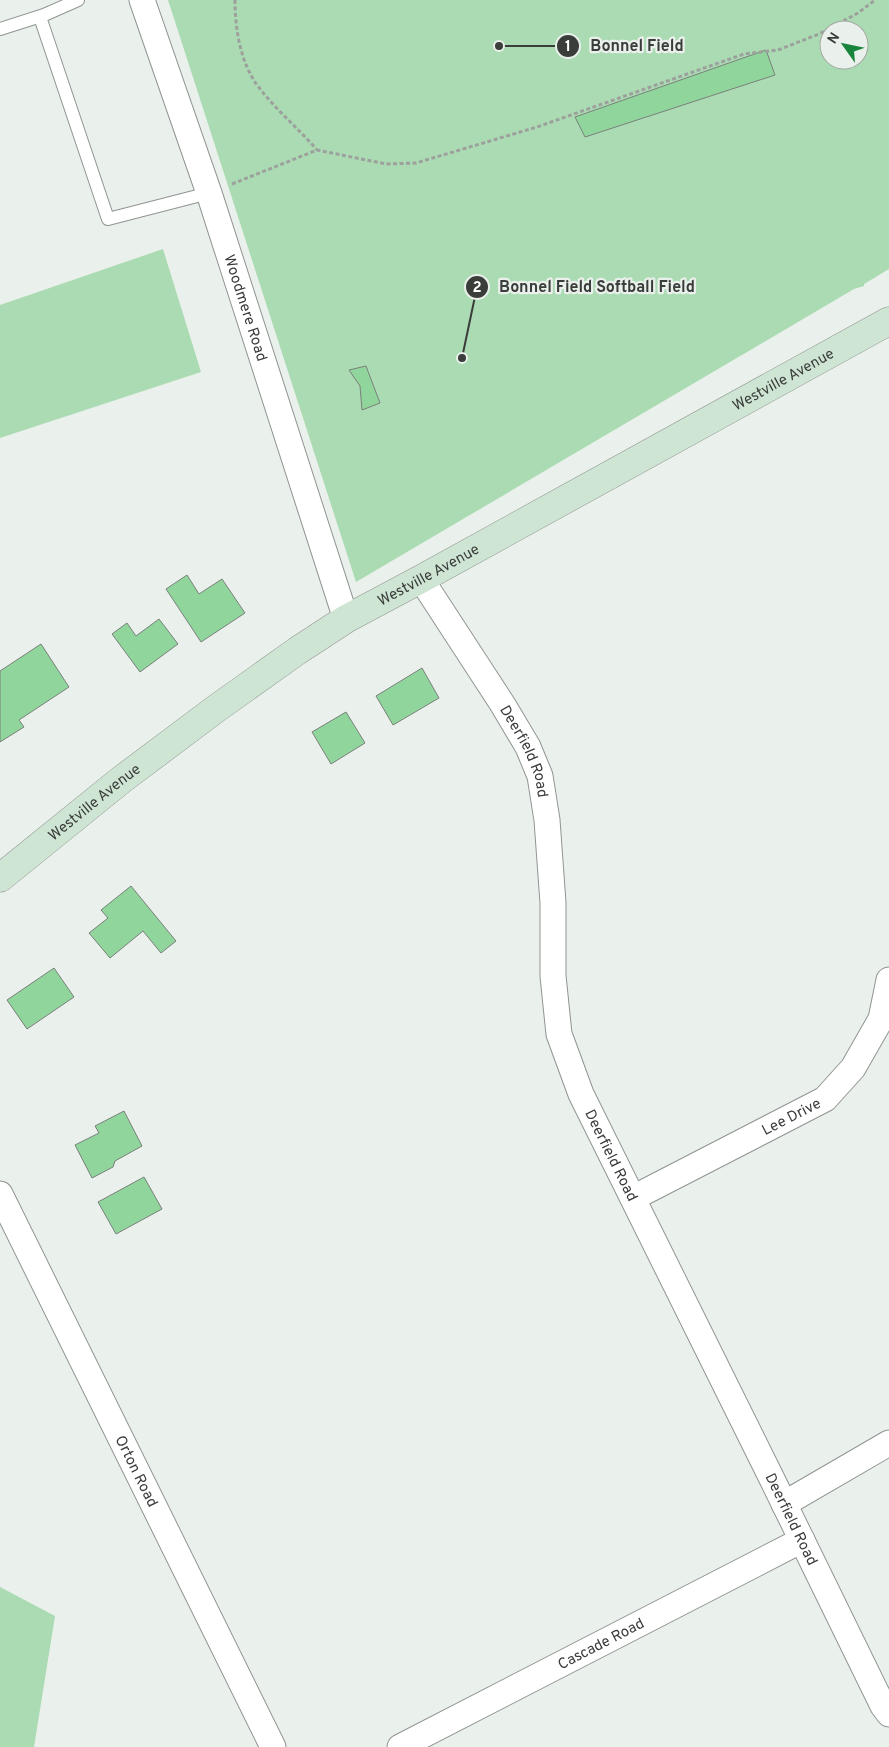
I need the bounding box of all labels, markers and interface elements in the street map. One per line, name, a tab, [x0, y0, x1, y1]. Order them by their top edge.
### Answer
north arrow	[819, 20, 869, 70]
callout: Bonnel Field	[556, 30, 694, 61]
text: N	[824, 30, 844, 48]
text: Bonnel Field	[590, 37, 684, 57]
text: 1	[565, 38, 571, 57]
street label: Woodmere Road	[218, 253, 271, 364]
callout: Bonnel Field Softball Field	[464, 271, 705, 302]
text: Bonnel Field Softball Field	[499, 278, 695, 298]
text: 2	[472, 279, 482, 298]
street label: Westville Avenue	[730, 345, 838, 416]
street label: Westville Avenue	[375, 541, 483, 611]
street label: Deerfield Road	[494, 702, 551, 799]
street label: Westville Avenue	[45, 760, 145, 846]
street label: Lee Drive	[759, 1095, 825, 1141]
street label: Deerfield Road	[579, 1107, 641, 1205]
street label: Orton Road	[110, 1433, 161, 1511]
street label: Deerfield Road	[760, 1471, 821, 1569]
street label: Cascade Road	[555, 1615, 648, 1675]

